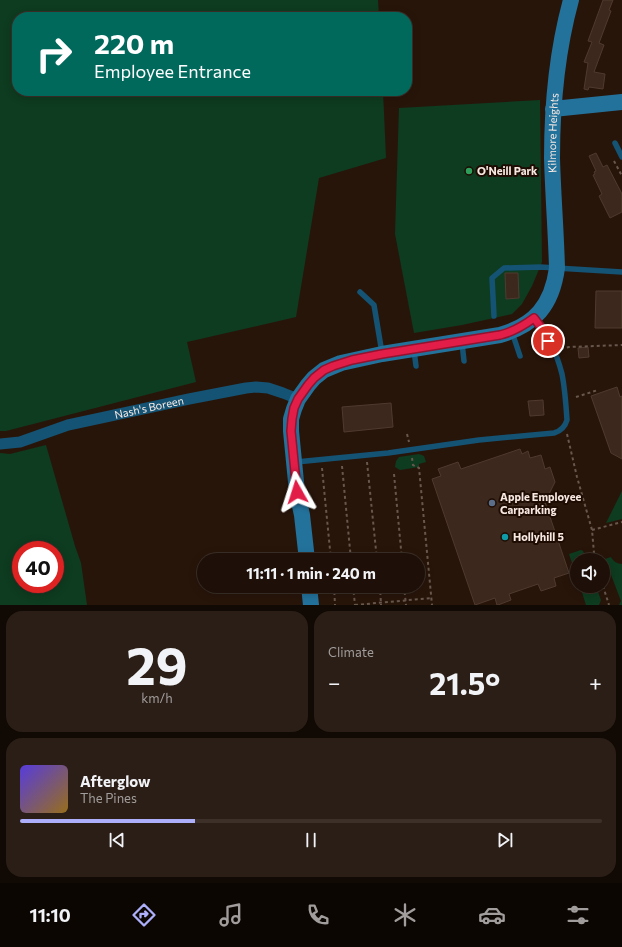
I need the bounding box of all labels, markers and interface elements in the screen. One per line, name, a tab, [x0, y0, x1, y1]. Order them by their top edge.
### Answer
text: 220 m	[94, 26, 174, 60]
icon: right	[28, 28, 80, 80]
text: Employee Entrance	[94, 60, 251, 82]
street label: Kilmore Heights	[545, 92, 561, 173]
place label: O'Neill Park	[477, 164, 538, 177]
marker: O'Neill Park	[464, 166, 474, 176]
pin	[531, 324, 565, 358]
icon: arrive	[537, 330, 559, 352]
street label: Nash's Boreen	[113, 393, 185, 421]
position arrow	[276, 471, 318, 513]
place label: Apple Employee Carparking	[500, 490, 581, 516]
marker: Apple Employee Carparking	[487, 498, 497, 508]
place label: Hollyhill 5	[513, 530, 564, 543]
marker: Hollyhill 5	[500, 532, 510, 542]
speed limit sign: 40	[12, 541, 64, 593]
map controls	[570, 553, 610, 593]
button: sound	[570, 553, 610, 593]
text: 11:11 · 1 min · 240 m	[246, 564, 376, 582]
text: 29	[126, 632, 188, 696]
text: Climate	[328, 644, 374, 660]
text: 21.5°	[429, 664, 500, 701]
text: −	[328, 669, 341, 696]
text: +	[589, 669, 602, 696]
text: km/h	[141, 690, 173, 706]
text: Afterglow	[80, 772, 150, 790]
text: The Pines	[80, 790, 137, 806]
icon: previous	[106, 829, 128, 851]
icon: pause	[300, 829, 322, 851]
icon: next	[494, 829, 516, 851]
icon: directions	[130, 901, 158, 929]
icon: music	[217, 901, 245, 929]
icon: phone	[304, 901, 332, 929]
icon: climate	[391, 901, 419, 929]
icon: car	[478, 901, 506, 929]
icon: filters	[564, 901, 592, 929]
text: 11:10	[29, 904, 71, 926]

